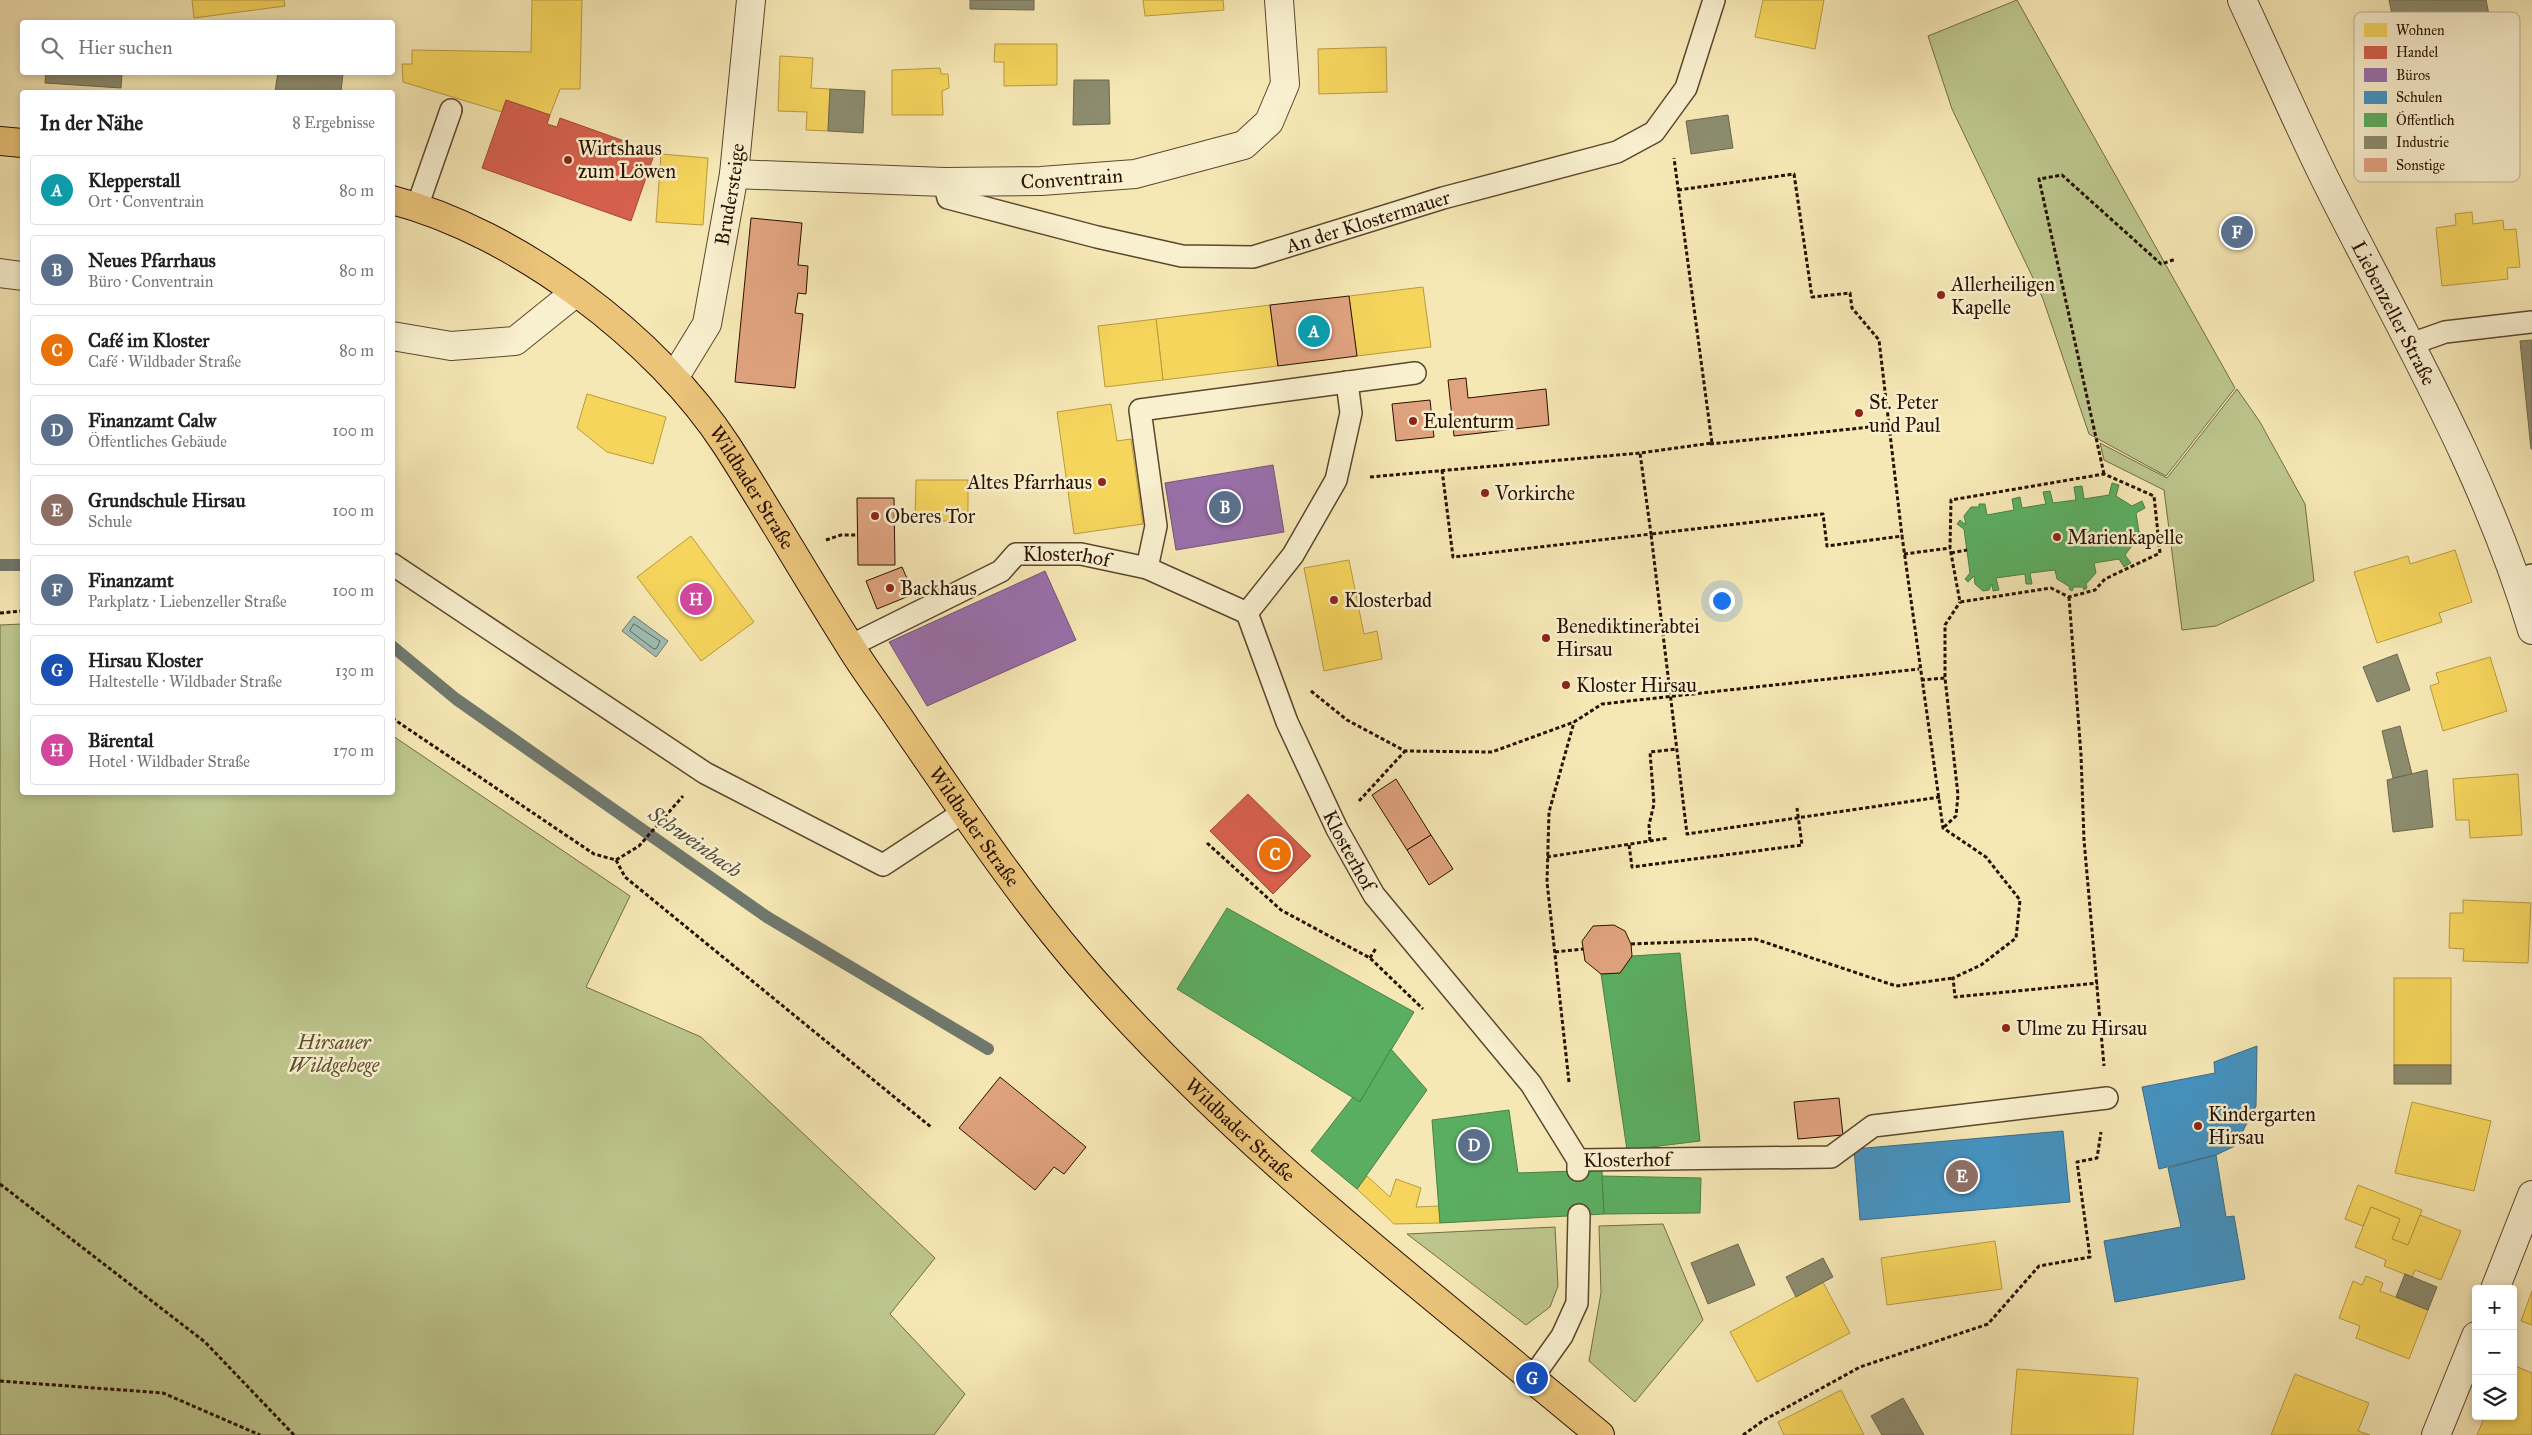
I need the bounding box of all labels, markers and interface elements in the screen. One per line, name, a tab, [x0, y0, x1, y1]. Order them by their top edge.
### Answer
legend	[2354, 12, 2520, 182]
search box	[20, 20, 395, 75]
text: Wohnen	[2396, 22, 2445, 39]
icon: search	[38, 34, 66, 62]
text: Hier suchen	[78, 36, 172, 59]
text: Handel	[2396, 44, 2438, 61]
text: Büros	[2396, 67, 2430, 84]
text: Schulen	[2396, 89, 2443, 106]
text: In der Nähe	[40, 110, 143, 136]
text: Öffentlich	[2396, 110, 2455, 129]
text: 8 Ergebnisse	[292, 113, 375, 132]
text: Industrie	[2396, 134, 2449, 151]
place label: Wirtshaus zum Löwen	[578, 136, 676, 183]
street label: Brudersteige	[709, 142, 749, 247]
marker: Wirtshaus zum Löwen	[562, 154, 574, 166]
text: Sonstige	[2396, 157, 2445, 174]
street label: Conventrain	[1021, 163, 1124, 193]
text: Klepperstall	[88, 169, 181, 192]
text: A	[52, 181, 62, 200]
text: 80 m	[339, 181, 374, 200]
street label: An der Klostermauer	[1282, 185, 1453, 258]
text: Ort · Conventrain	[88, 192, 204, 211]
pin: F	[2221, 213, 2253, 251]
street label: Liebenzeller Straße	[2347, 237, 2441, 389]
text: Neues Pfarrhaus	[88, 249, 216, 272]
text: B	[52, 261, 62, 280]
text: 80 m	[339, 261, 374, 280]
text: Büro · Conventrain	[88, 272, 213, 291]
place label: Allerheiligen Kapelle	[1950, 272, 2055, 319]
marker: Allerheiligen Kapelle	[1935, 289, 1947, 301]
pin: A	[1298, 312, 1330, 350]
text: Café im Kloster	[88, 329, 209, 352]
text: C	[52, 341, 62, 360]
text: 80 m	[339, 341, 374, 360]
text: Café · Wildbader Straße	[88, 352, 241, 371]
place label: St. Peter und Paul	[1869, 390, 1941, 437]
marker: St. Peter und Paul	[1853, 407, 1865, 419]
text: Finanzamt Calw	[88, 409, 216, 432]
place label: Eulenturm	[1423, 409, 1515, 433]
marker: Eulenturm	[1407, 415, 1419, 427]
text: D	[51, 421, 63, 440]
text: 100 m	[332, 421, 374, 440]
street label: Wildbader Straße	[705, 421, 800, 554]
text: Öffentliches Gebäude	[88, 432, 227, 451]
place label: Altes Pfarrhaus	[966, 470, 1092, 494]
marker: Altes Pfarrhaus	[1096, 476, 1108, 488]
place label: Vorkirche	[1494, 481, 1575, 505]
marker: Vorkirche	[1479, 487, 1491, 499]
pin: B	[1209, 488, 1241, 526]
text: Grundschule Hirsau	[88, 489, 246, 512]
text: E	[51, 501, 63, 520]
text: 100 m	[332, 501, 374, 520]
place label: Oberes Tor	[885, 504, 976, 528]
marker: Oberes Tor	[869, 510, 881, 522]
text: Schule	[88, 512, 132, 531]
place label: Marienkapelle	[2067, 525, 2183, 549]
marker: Marienkapelle	[2051, 531, 2063, 543]
street label: Klosterhof	[1023, 542, 1116, 573]
text: Finanzamt	[88, 569, 174, 592]
place label: Backhaus	[900, 576, 977, 600]
pin: H	[680, 580, 712, 618]
text: F	[52, 581, 62, 600]
text: 100 m	[332, 581, 374, 600]
marker: Backhaus	[884, 582, 896, 594]
place label: Klosterbad	[1344, 588, 1432, 612]
your location	[1709, 588, 1735, 614]
text: Parkplatz · Liebenzeller Straße	[88, 592, 287, 611]
marker: Klosterbad	[1328, 594, 1340, 606]
place label: Benediktinerabtei Hirsau	[1556, 614, 1700, 661]
marker: Benediktinerabtei Hirsau	[1540, 632, 1552, 644]
text: Hirsau Kloster	[88, 649, 203, 672]
text: G	[51, 661, 63, 680]
text: 130 m	[335, 661, 374, 680]
text: Haltestelle · Wildbader Straße	[88, 672, 282, 691]
place label: Kloster Hirsau	[1576, 673, 1697, 697]
marker: Kloster Hirsau	[1560, 679, 1572, 691]
text: Bärental	[88, 729, 154, 752]
text: H	[50, 741, 64, 760]
text: 170 m	[333, 741, 374, 760]
text: Hotel · Wildbader Straße	[88, 752, 250, 771]
street label: Wildbader Straße	[924, 762, 1025, 891]
water label: Schweinbach	[643, 800, 747, 884]
street label: Klosterhof	[1318, 806, 1382, 897]
pin: C	[1259, 835, 1291, 873]
place label: Ulme zu Hirsau	[2016, 1016, 2148, 1040]
marker: Ulme zu Hirsau	[2000, 1022, 2012, 1034]
park label: Hirsauer Wildgehege	[289, 1030, 380, 1077]
street label: Wildbader Straße	[1180, 1073, 1300, 1187]
place label: Kindergarten Hirsau	[2208, 1102, 2316, 1149]
marker: Kindergarten Hirsau	[2192, 1120, 2204, 1132]
pin: D	[1458, 1126, 1490, 1164]
street label: Klosterhof	[1583, 1147, 1674, 1172]
pin: E	[1946, 1157, 1978, 1195]
map controls	[2472, 1285, 2517, 1420]
button: +	[2472, 1285, 2517, 1330]
button: −	[2472, 1330, 2517, 1375]
pin: G	[1516, 1359, 1548, 1397]
button: layers	[2472, 1375, 2517, 1420]

